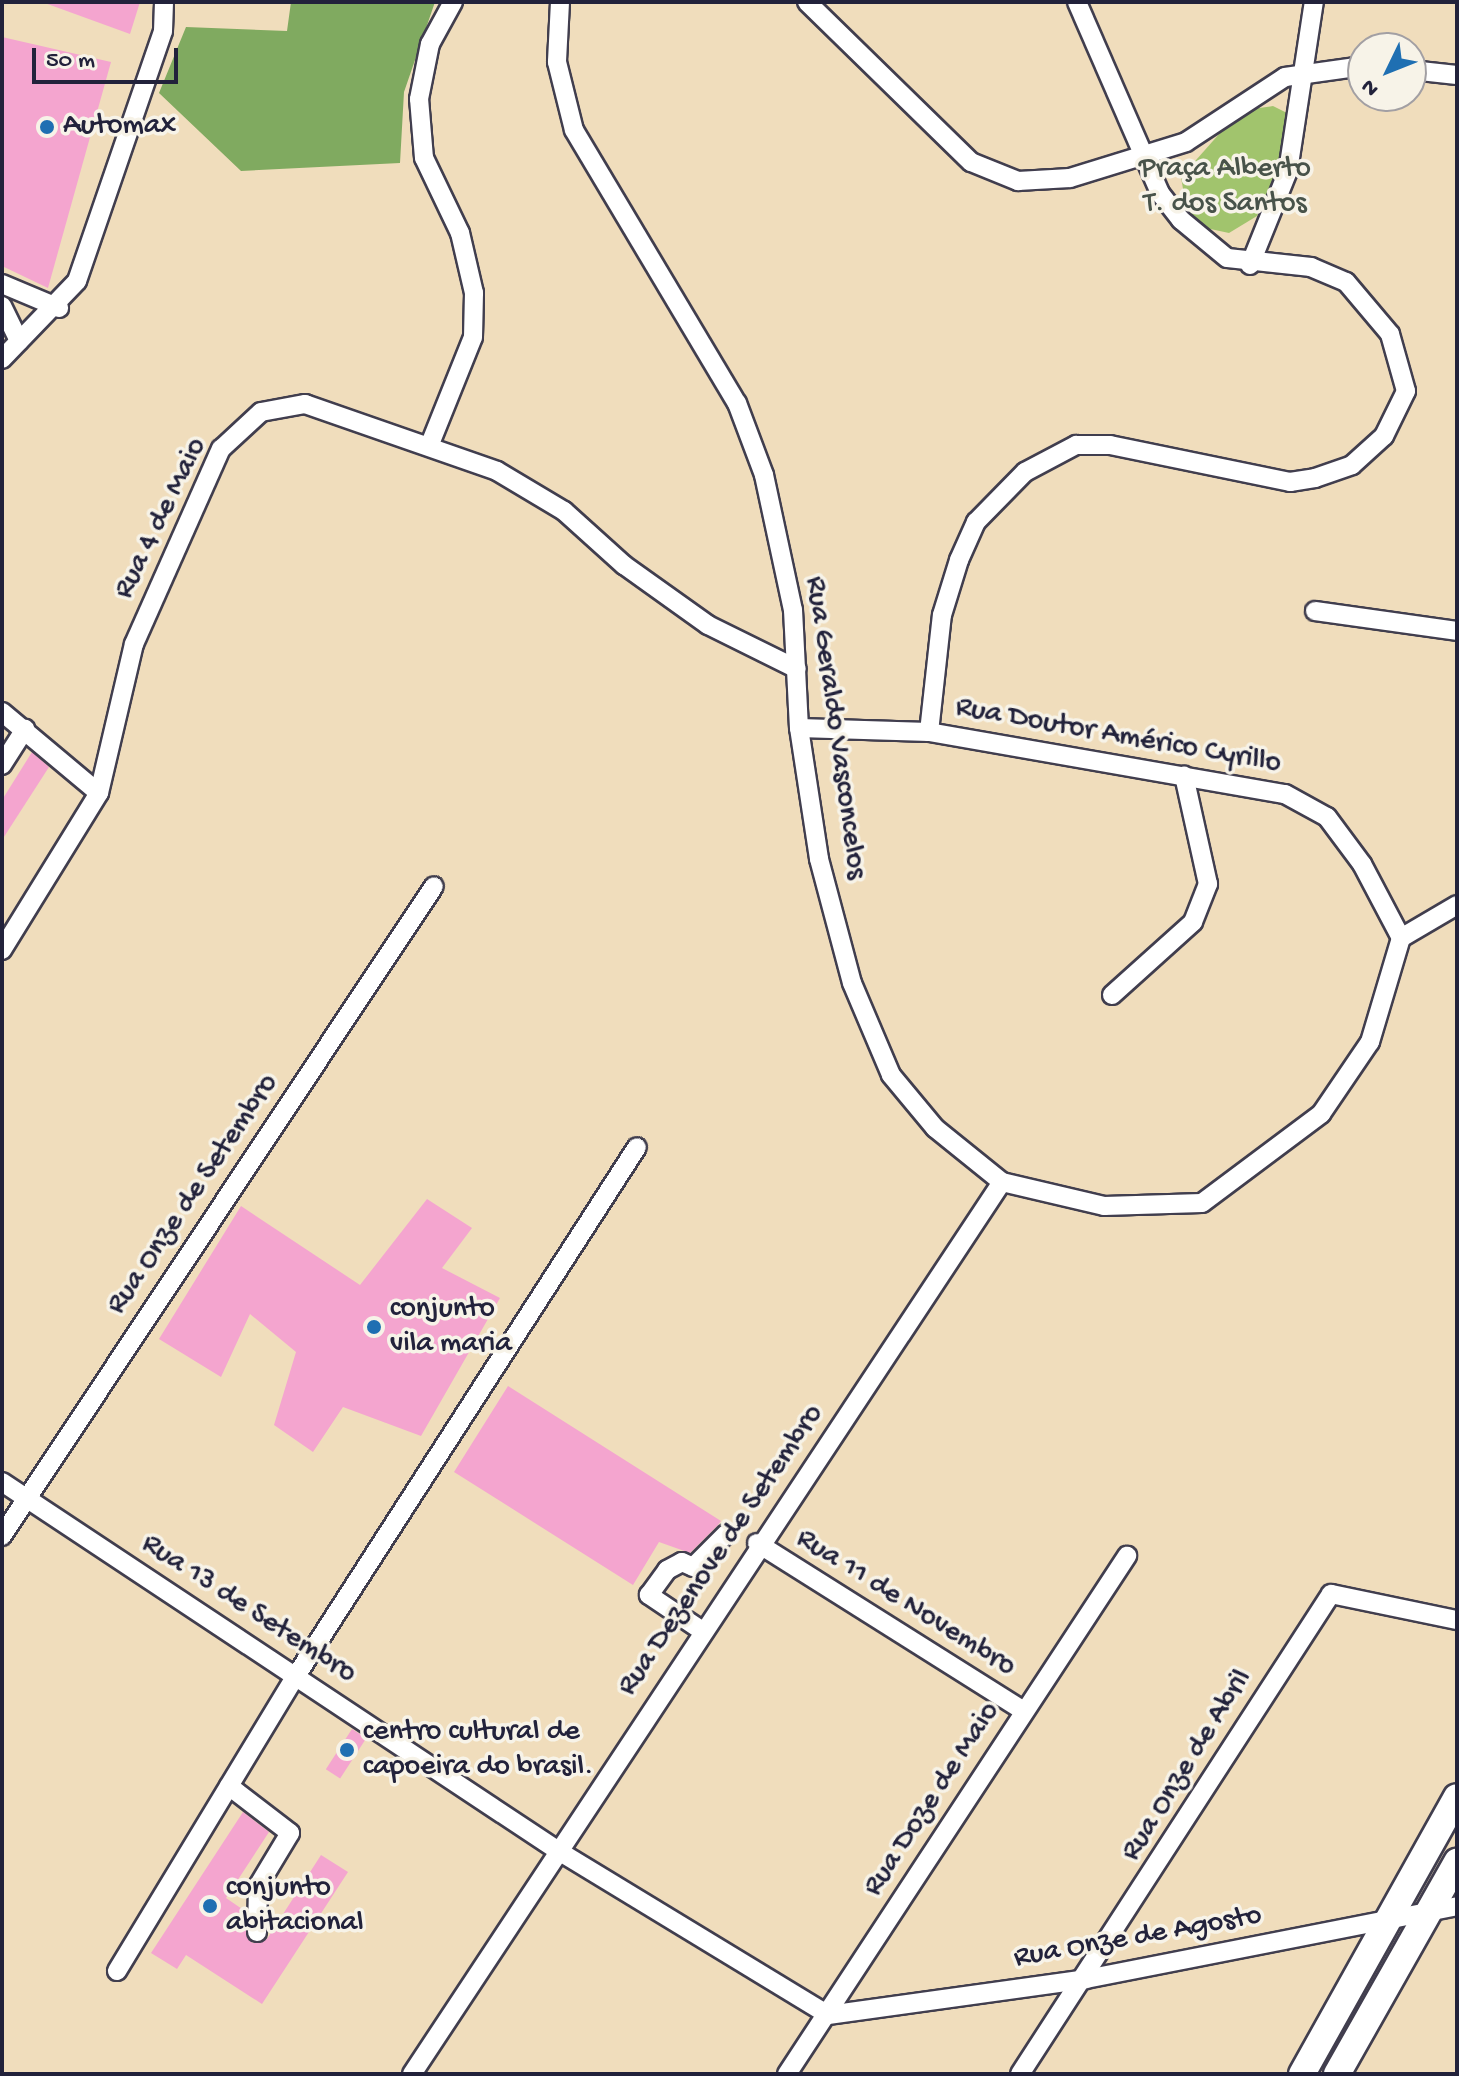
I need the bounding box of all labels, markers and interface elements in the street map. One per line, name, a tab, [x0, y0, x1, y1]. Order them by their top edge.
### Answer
scale bar	[36, 32, 182, 82]
north arrow	[1347, 32, 1427, 112]
text: 50 m	[46, 47, 95, 76]
text: N	[1357, 73, 1385, 101]
place label: Automax	[63, 109, 176, 145]
marker: Automax	[38, 118, 56, 136]
park label: Praça Alberto T. dos Santos	[1139, 152, 1311, 222]
street label: Rua 4 de Maio	[108, 433, 216, 605]
street label: Rua Geraldo Vasconcelos	[795, 574, 873, 882]
street label: Rua Doutor Américo Cyrillo	[953, 691, 1283, 783]
street label: Rua Onze de Setembro	[100, 1068, 288, 1322]
place label: conjunto vila maria	[390, 1292, 512, 1362]
marker: conjunto vila maria	[365, 1318, 383, 1336]
street label: Rua Dezenove de Setembro	[611, 1399, 833, 1703]
street label: Rua 11 de Novembro	[789, 1522, 1021, 1686]
street label: Rua 13 de Setembro	[134, 1527, 362, 1693]
street label: Rua Onze de Abril	[1115, 1664, 1261, 1868]
street label: Rua Doze de Maio	[857, 1696, 1009, 1904]
place label: centro cultural de capoeira do brasil.	[363, 1715, 593, 1786]
marker: centro cultural de capoeira do brasil.	[338, 1741, 356, 1759]
place label: conjunto abitacional	[226, 1871, 364, 1942]
marker: conjunto abitacional	[201, 1897, 219, 1915]
street label: Rua Onze de Agosto	[1011, 1898, 1265, 1978]

